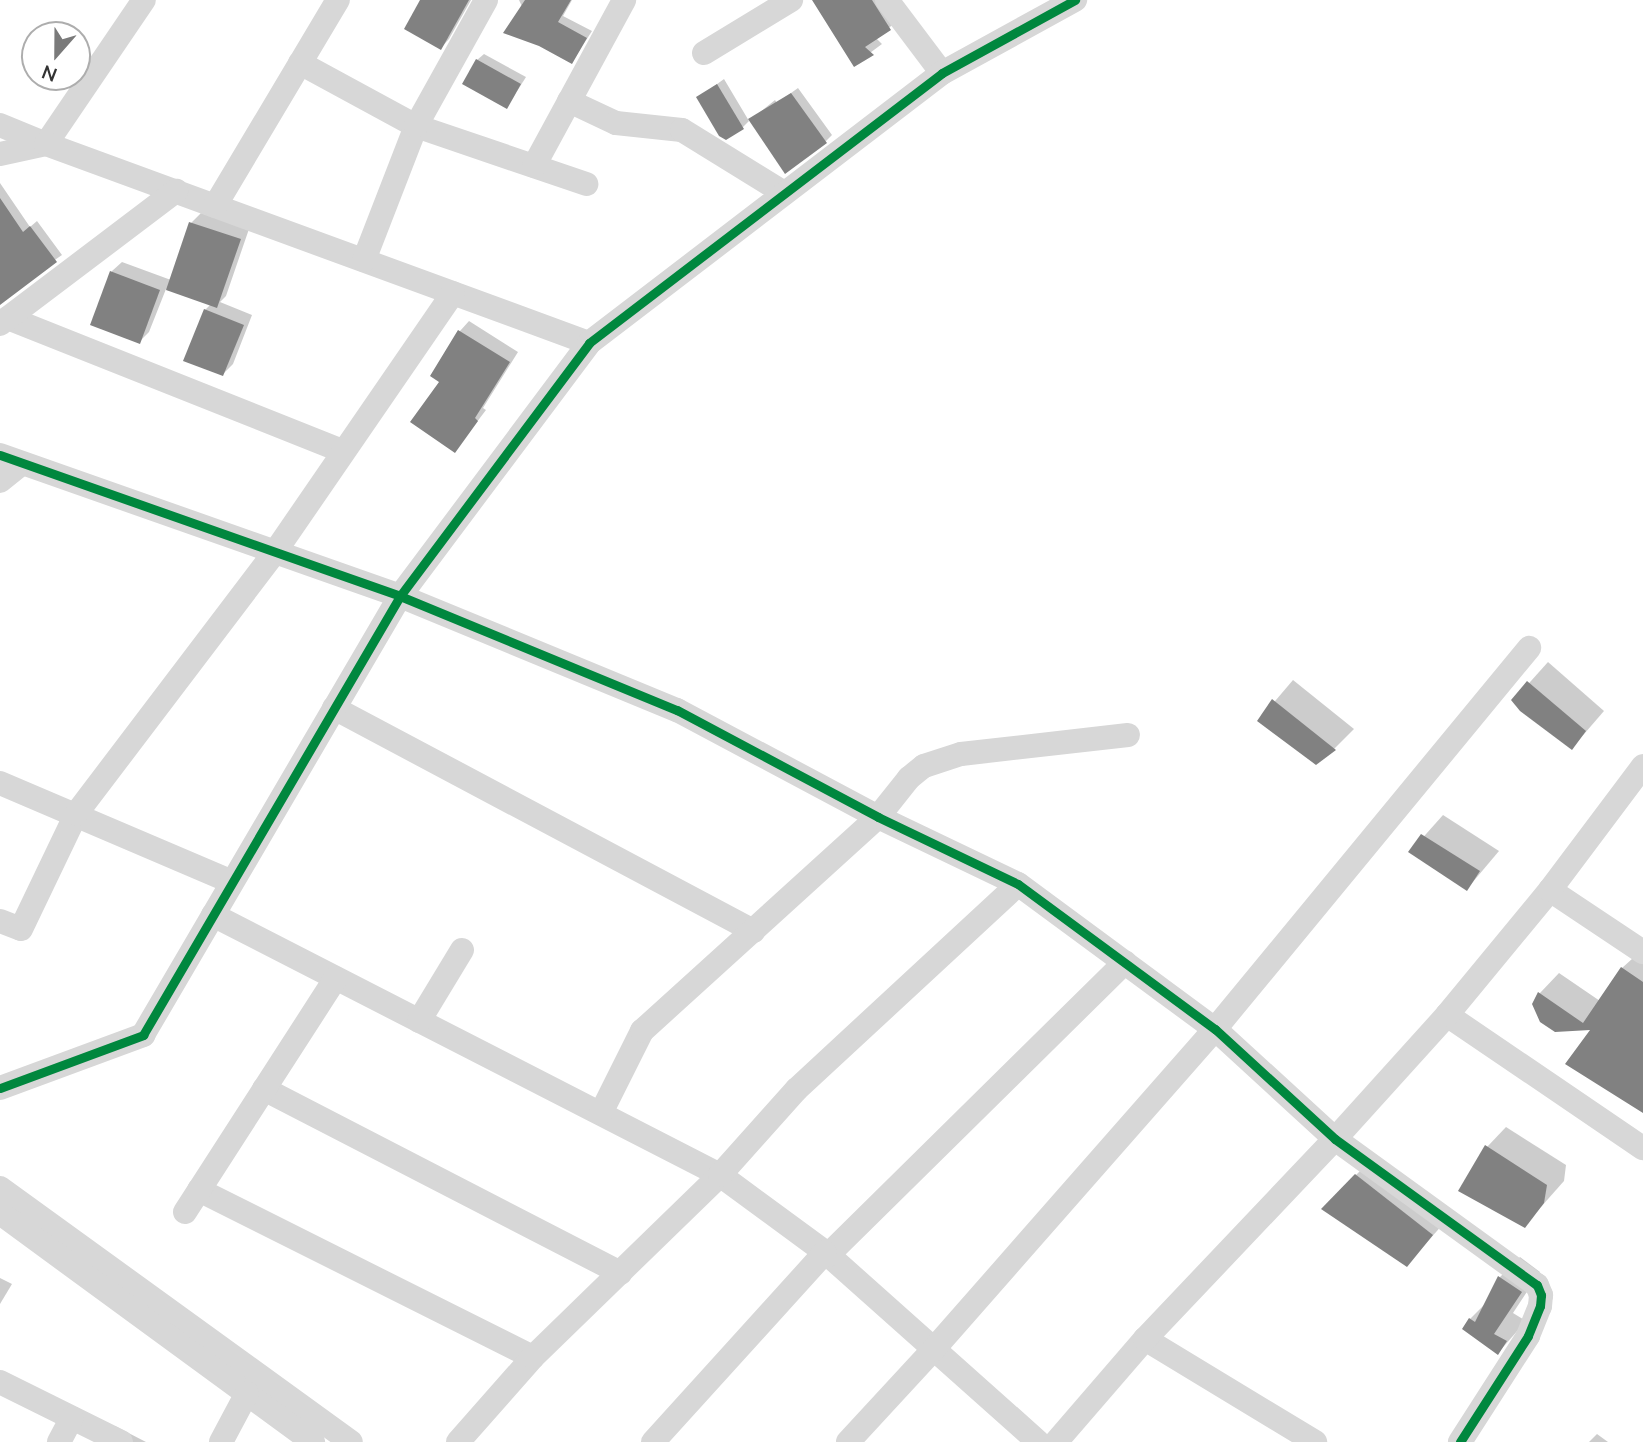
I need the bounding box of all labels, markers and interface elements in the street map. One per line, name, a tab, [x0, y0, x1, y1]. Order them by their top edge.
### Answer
north arrow	[21, 21, 91, 91]
text: N	[38, 60, 60, 88]

